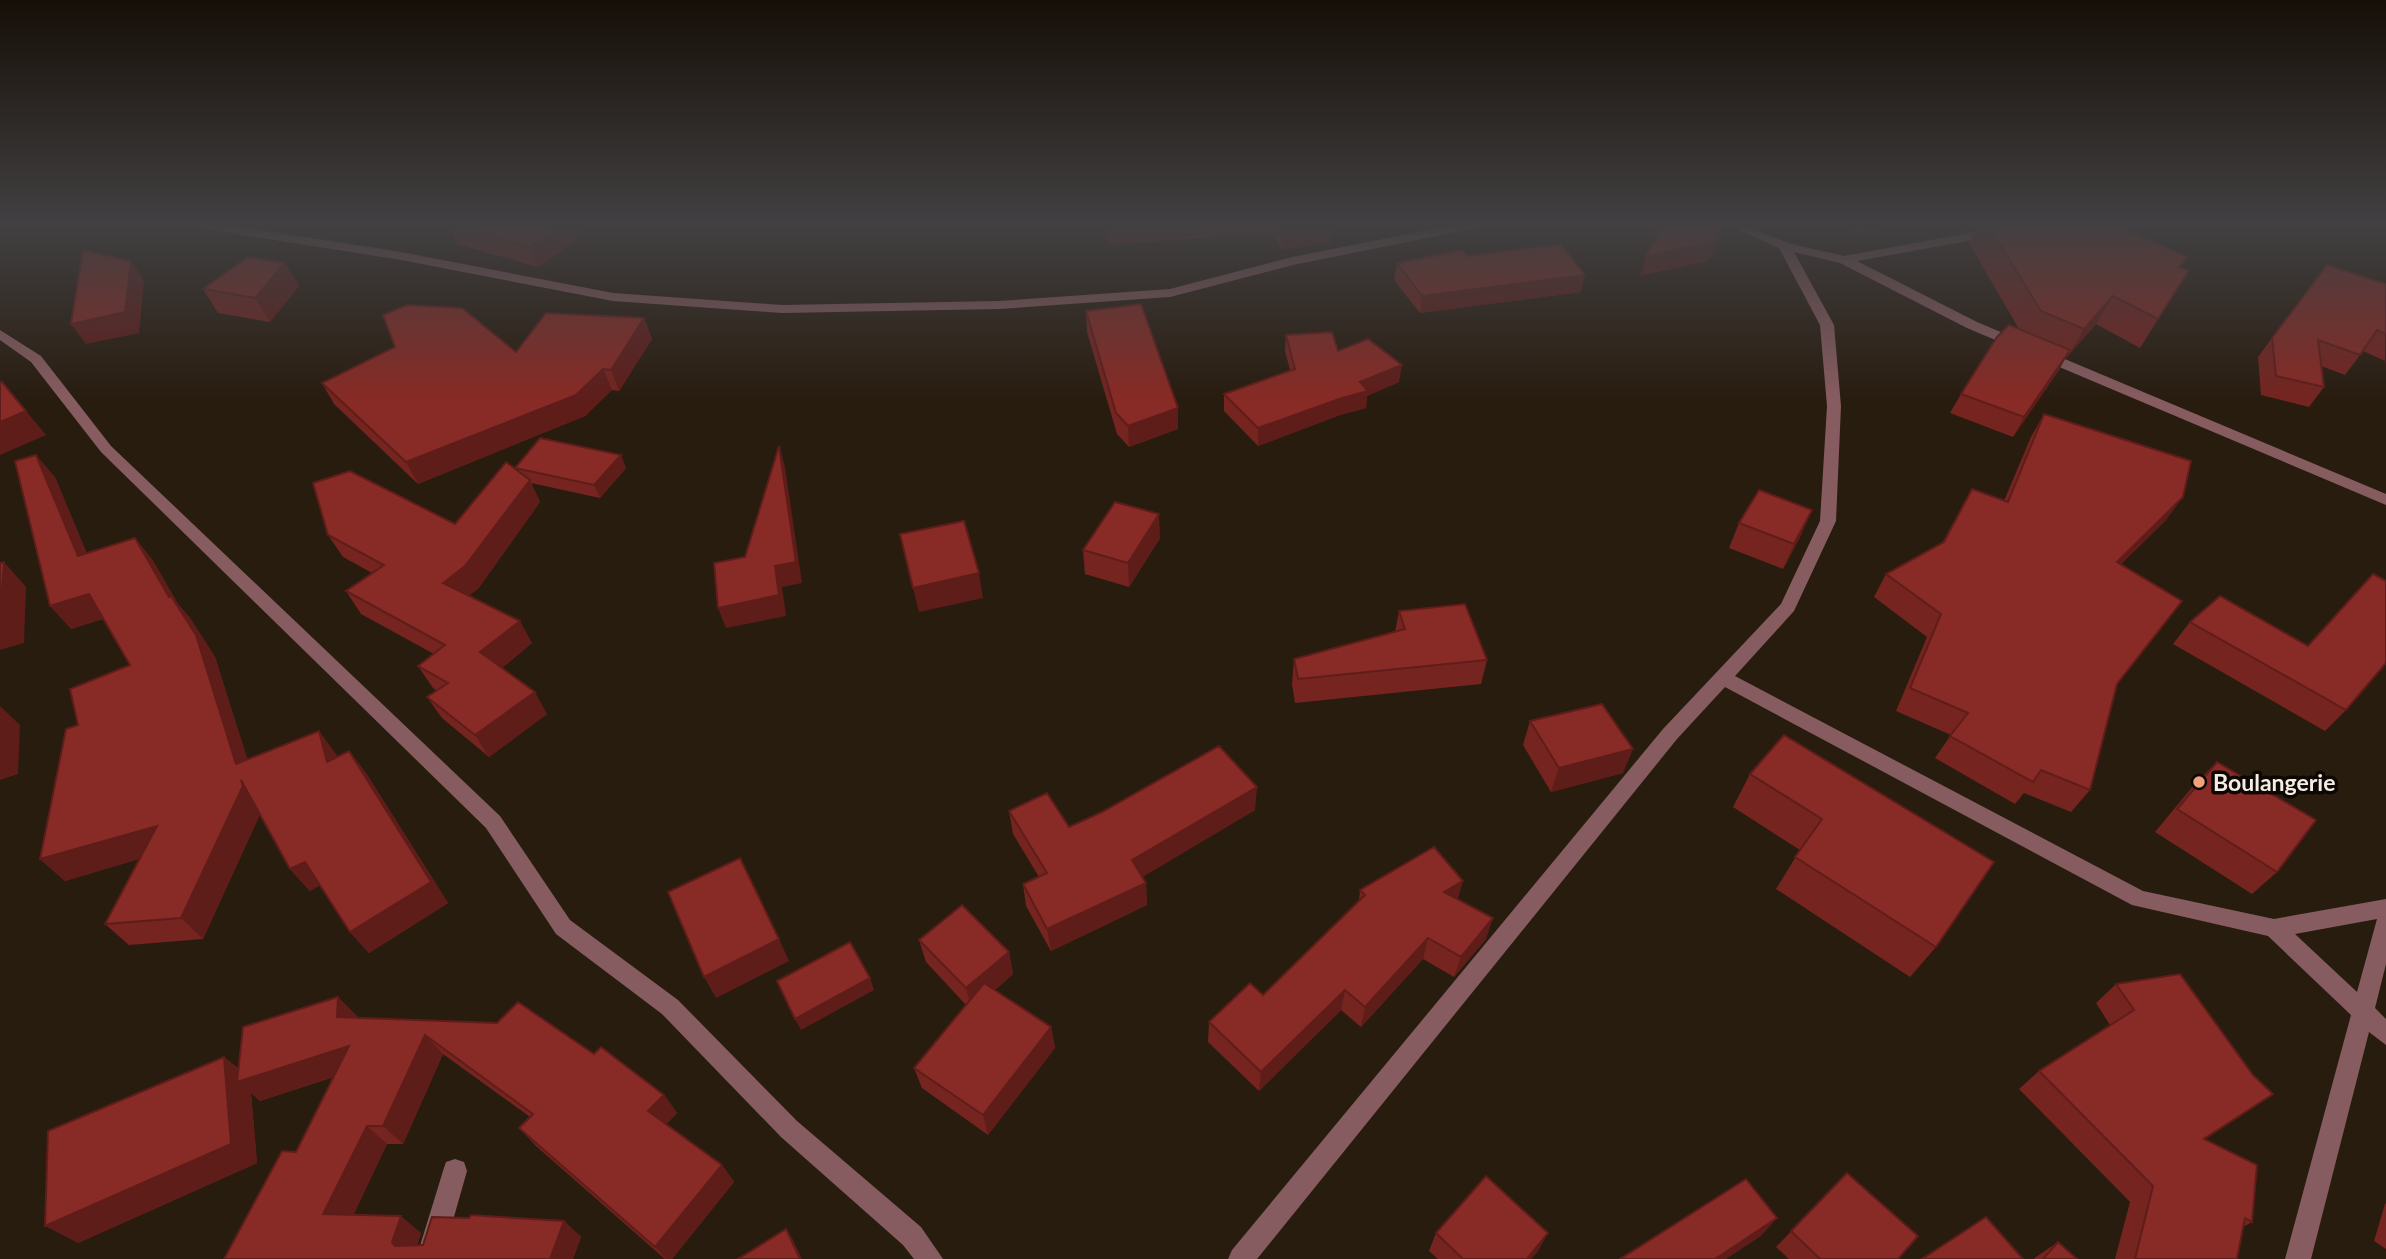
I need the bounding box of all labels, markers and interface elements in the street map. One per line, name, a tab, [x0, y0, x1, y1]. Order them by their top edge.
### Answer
place label: Boulangerie	[2213, 768, 2335, 796]
marker: Boulangerie	[2191, 774, 2207, 790]

